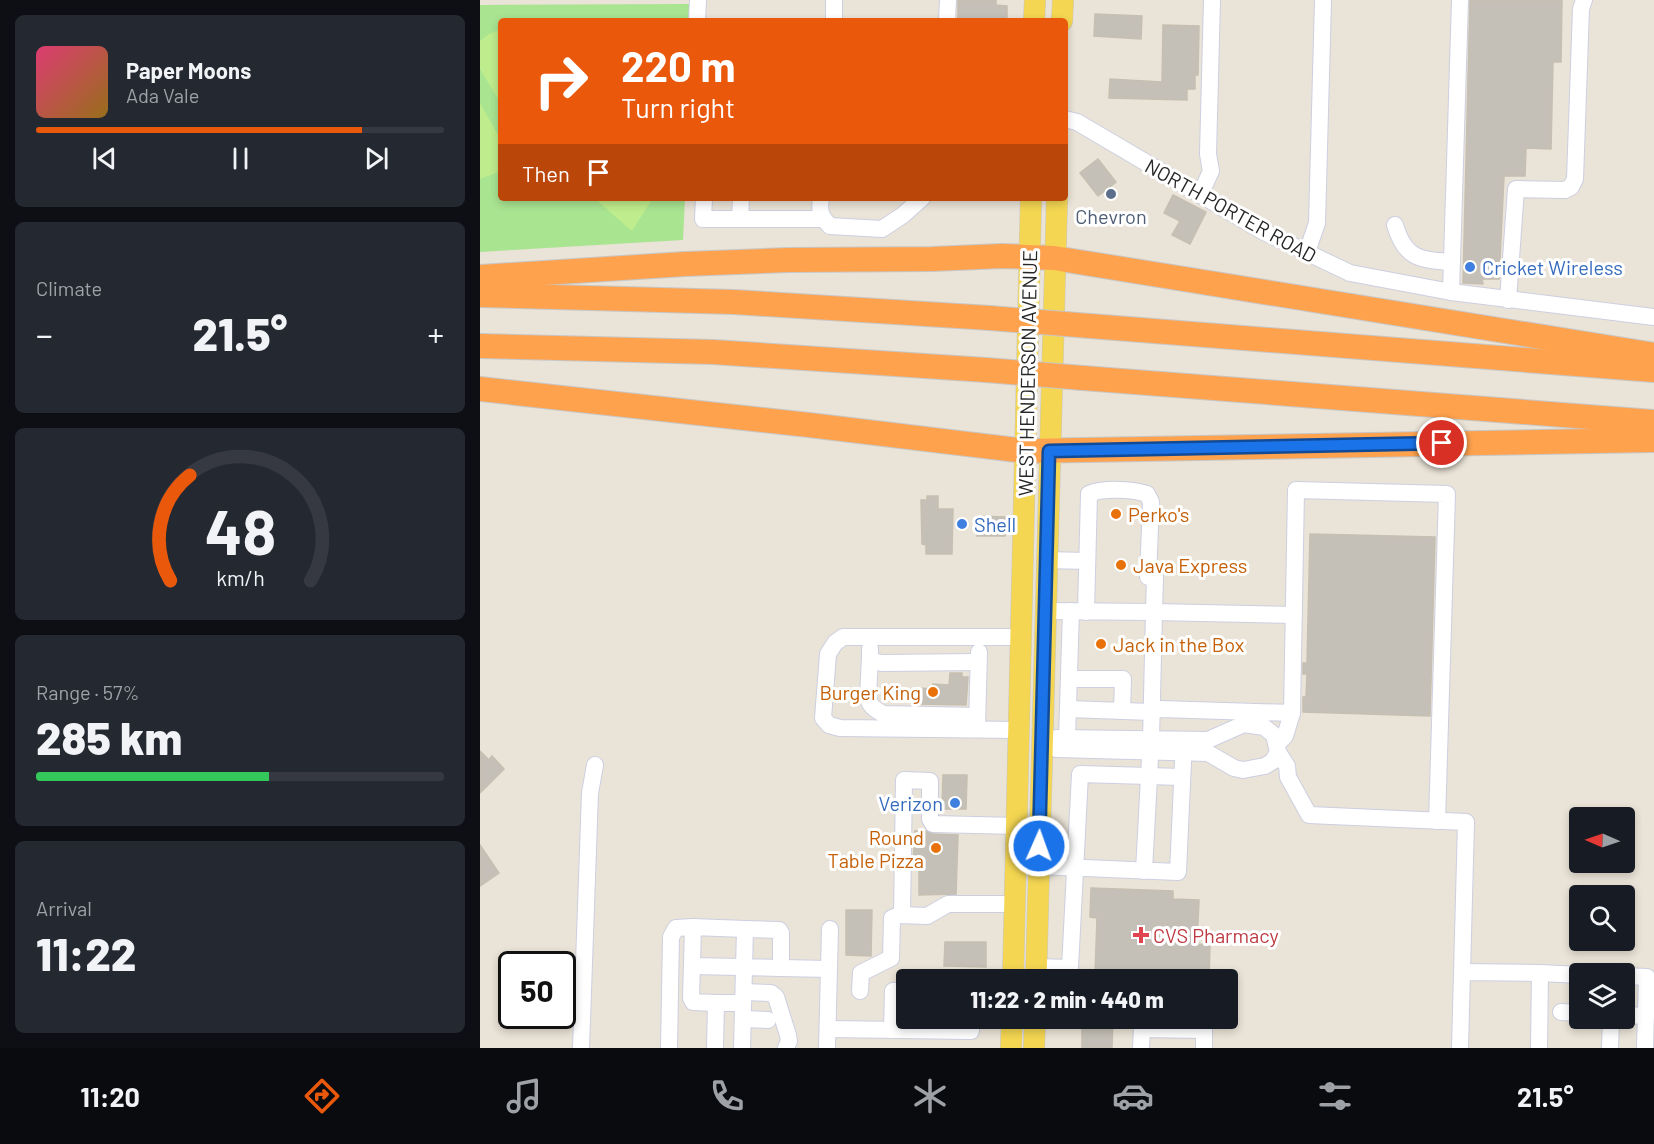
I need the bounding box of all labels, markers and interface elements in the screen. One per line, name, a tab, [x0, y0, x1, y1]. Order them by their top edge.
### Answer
text: 220 m	[621, 40, 735, 90]
icon: right	[522, 42, 600, 120]
text: Paper Moons	[126, 57, 251, 83]
text: Ada Vale	[126, 83, 199, 107]
text: Turn right	[621, 91, 735, 123]
icon: previous	[88, 142, 121, 175]
icon: pause	[224, 142, 257, 175]
icon: next	[360, 142, 393, 175]
street label: NORTH PORTER ROAD	[1141, 153, 1321, 267]
icon: arrive	[582, 156, 615, 189]
text: Then	[522, 160, 570, 186]
marker: Chevron	[1104, 187, 1118, 201]
place label: Chevron	[1075, 204, 1147, 228]
street label: WEST HENDERSON AVENUE	[1013, 250, 1041, 496]
place label: Cricket Wireless	[1482, 255, 1623, 279]
marker: Cricket Wireless	[1463, 260, 1477, 274]
text: Climate	[36, 276, 102, 300]
text: 21.5°	[193, 306, 287, 360]
text: −	[36, 314, 53, 354]
text: +	[428, 314, 444, 354]
pin	[1416, 417, 1467, 468]
icon: arrive	[1425, 426, 1458, 459]
text: 48	[204, 493, 276, 567]
place label: Perko's	[1128, 502, 1189, 526]
marker: Perko's	[1109, 507, 1123, 521]
place label: Shell	[974, 512, 1016, 536]
marker: Shell	[955, 517, 969, 531]
place label: Java Express	[1133, 553, 1247, 577]
marker: Java Express	[1114, 558, 1128, 572]
text: km/h	[216, 565, 264, 590]
place label: Jack in the Box	[1113, 632, 1245, 656]
marker: Jack in the Box	[1094, 637, 1108, 651]
text: Range · 57%	[36, 680, 140, 704]
place label: Burger King	[820, 680, 921, 704]
marker: Burger King	[926, 685, 940, 699]
text: 285 km	[36, 710, 182, 764]
place label: Verizon	[879, 791, 943, 815]
marker: Verizon	[948, 796, 962, 810]
north arrow	[1569, 807, 1635, 873]
map controls	[1569, 807, 1635, 1029]
position arrow	[1007, 814, 1071, 878]
place label: Round Table Pizza	[828, 825, 924, 872]
marker: Round Table Pizza	[929, 841, 943, 855]
button: search	[1569, 885, 1635, 951]
text: Arrival	[36, 896, 92, 920]
place label: CVS Pharmacy	[1153, 923, 1279, 947]
text: 11:22	[36, 926, 136, 980]
marker: CVS Pharmacy	[1134, 928, 1148, 942]
speed limit sign: 50	[498, 951, 576, 1029]
button: layers	[1569, 963, 1635, 1029]
text: 11:22 · 2 min · 440 m	[970, 986, 1164, 1012]
icon: directions	[301, 1075, 343, 1117]
icon: music	[503, 1075, 545, 1117]
icon: phone	[706, 1075, 748, 1117]
icon: climate	[909, 1075, 951, 1117]
icon: car	[1112, 1075, 1154, 1117]
icon: filters	[1314, 1075, 1356, 1117]
text: 11:20	[80, 1080, 140, 1112]
text: 21.5°	[1517, 1080, 1574, 1112]

